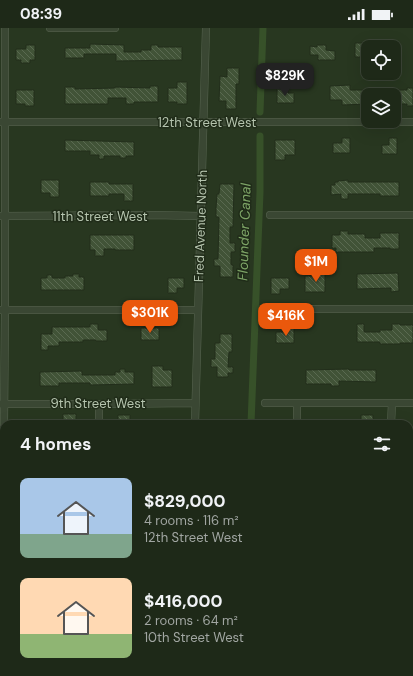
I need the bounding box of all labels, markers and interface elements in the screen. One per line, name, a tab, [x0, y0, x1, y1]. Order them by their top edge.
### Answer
text: 08:39	[20, 4, 62, 24]
map controls	[361, 40, 401, 128]
button: locate	[361, 40, 401, 80]
pin: $829K	[257, 63, 313, 97]
text: $829K	[265, 67, 305, 84]
button: layers	[361, 88, 401, 128]
street label: 12th Street West	[158, 114, 256, 131]
street label: Fred Avenue North	[190, 170, 211, 282]
water label: Flounder Canal	[233, 182, 255, 281]
street label: 11th Street West	[52, 208, 148, 225]
pin: $1M	[297, 249, 335, 283]
text: $1M	[304, 253, 328, 270]
pin: $301K	[122, 300, 178, 334]
pin: $416K	[258, 303, 314, 337]
text: $301K	[131, 304, 169, 321]
text: $416K	[267, 307, 305, 324]
street label: 9th Street West	[50, 395, 146, 412]
text: 4 homes	[20, 433, 91, 455]
icon: filters	[371, 433, 393, 455]
text: $829,000	[144, 490, 226, 512]
icon: home	[52, 494, 100, 542]
text: 4 rooms · 116 m²	[144, 512, 239, 529]
text: 12th Street West	[144, 529, 243, 546]
text: $416,000	[144, 590, 222, 612]
icon: home	[52, 594, 100, 642]
text: 2 rooms · 64 m²	[144, 612, 238, 629]
text: 10th Street West	[144, 629, 244, 646]

